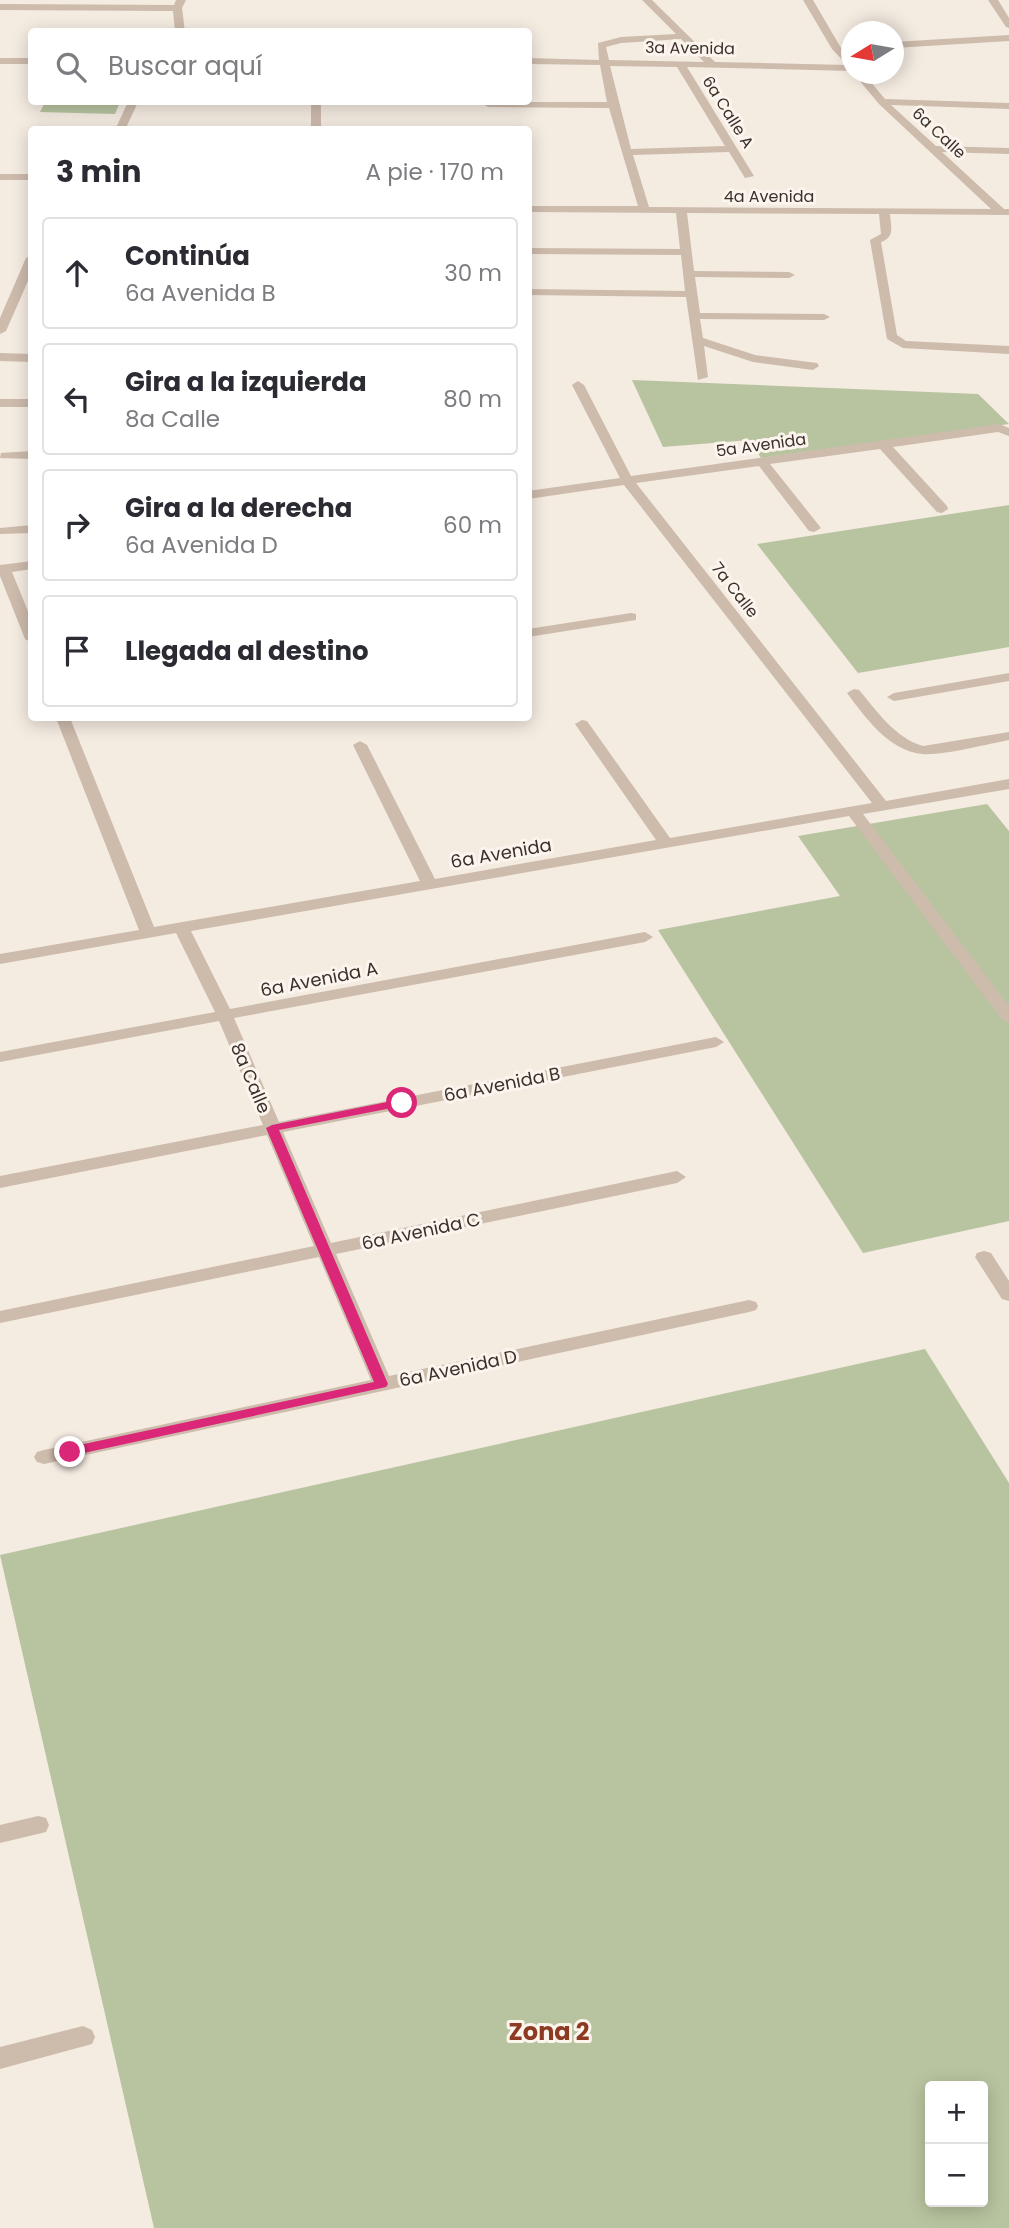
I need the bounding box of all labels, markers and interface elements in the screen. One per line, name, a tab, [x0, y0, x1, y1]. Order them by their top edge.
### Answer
north arrow	[841, 21, 904, 84]
search box	[28, 28, 532, 105]
street label: 3a Avenida	[645, 36, 735, 60]
icon: search	[52, 48, 90, 86]
text: Buscar aquí	[108, 48, 262, 84]
street label: 6a Calle A	[697, 71, 759, 153]
street label: 6a Calle	[907, 102, 971, 164]
text: 3 min	[56, 150, 141, 193]
text: A pie · 170 m	[366, 156, 504, 188]
street label: 4a Avenida	[724, 185, 814, 208]
text: Continúa	[125, 238, 250, 274]
icon: ahead	[58, 254, 96, 292]
text: 30 m	[444, 257, 502, 289]
text: 6a Avenida B	[125, 277, 276, 309]
text: Gira a la izquierda	[125, 364, 367, 400]
icon: left	[58, 380, 96, 418]
text: 80 m	[443, 383, 502, 415]
text: 8a Calle	[125, 403, 220, 435]
street label: 5a Avenida	[715, 427, 807, 463]
text: Gira a la derecha	[125, 490, 353, 526]
icon: right	[58, 506, 96, 544]
text: 60 m	[443, 509, 502, 541]
text: 6a Avenida D	[125, 529, 278, 561]
street label: 7a Calle	[706, 557, 764, 623]
icon: arrive	[58, 632, 96, 670]
text: Llegada al destino	[125, 633, 369, 669]
street label: 6a Avenida	[449, 832, 553, 874]
street label: 6a Avenida A	[258, 955, 380, 1003]
street label: 8a Calle	[225, 1039, 277, 1117]
street label: 6a Avenida B	[442, 1060, 562, 1108]
route start	[386, 1087, 417, 1118]
street label: 6a Avenida C	[359, 1206, 483, 1256]
street label: 6a Avenida D	[397, 1343, 519, 1393]
route end	[54, 1436, 85, 1467]
district label: Zona 2	[509, 2015, 589, 2048]
map controls	[925, 2081, 988, 2207]
button: +	[925, 2081, 988, 2144]
button: −	[925, 2144, 988, 2207]

